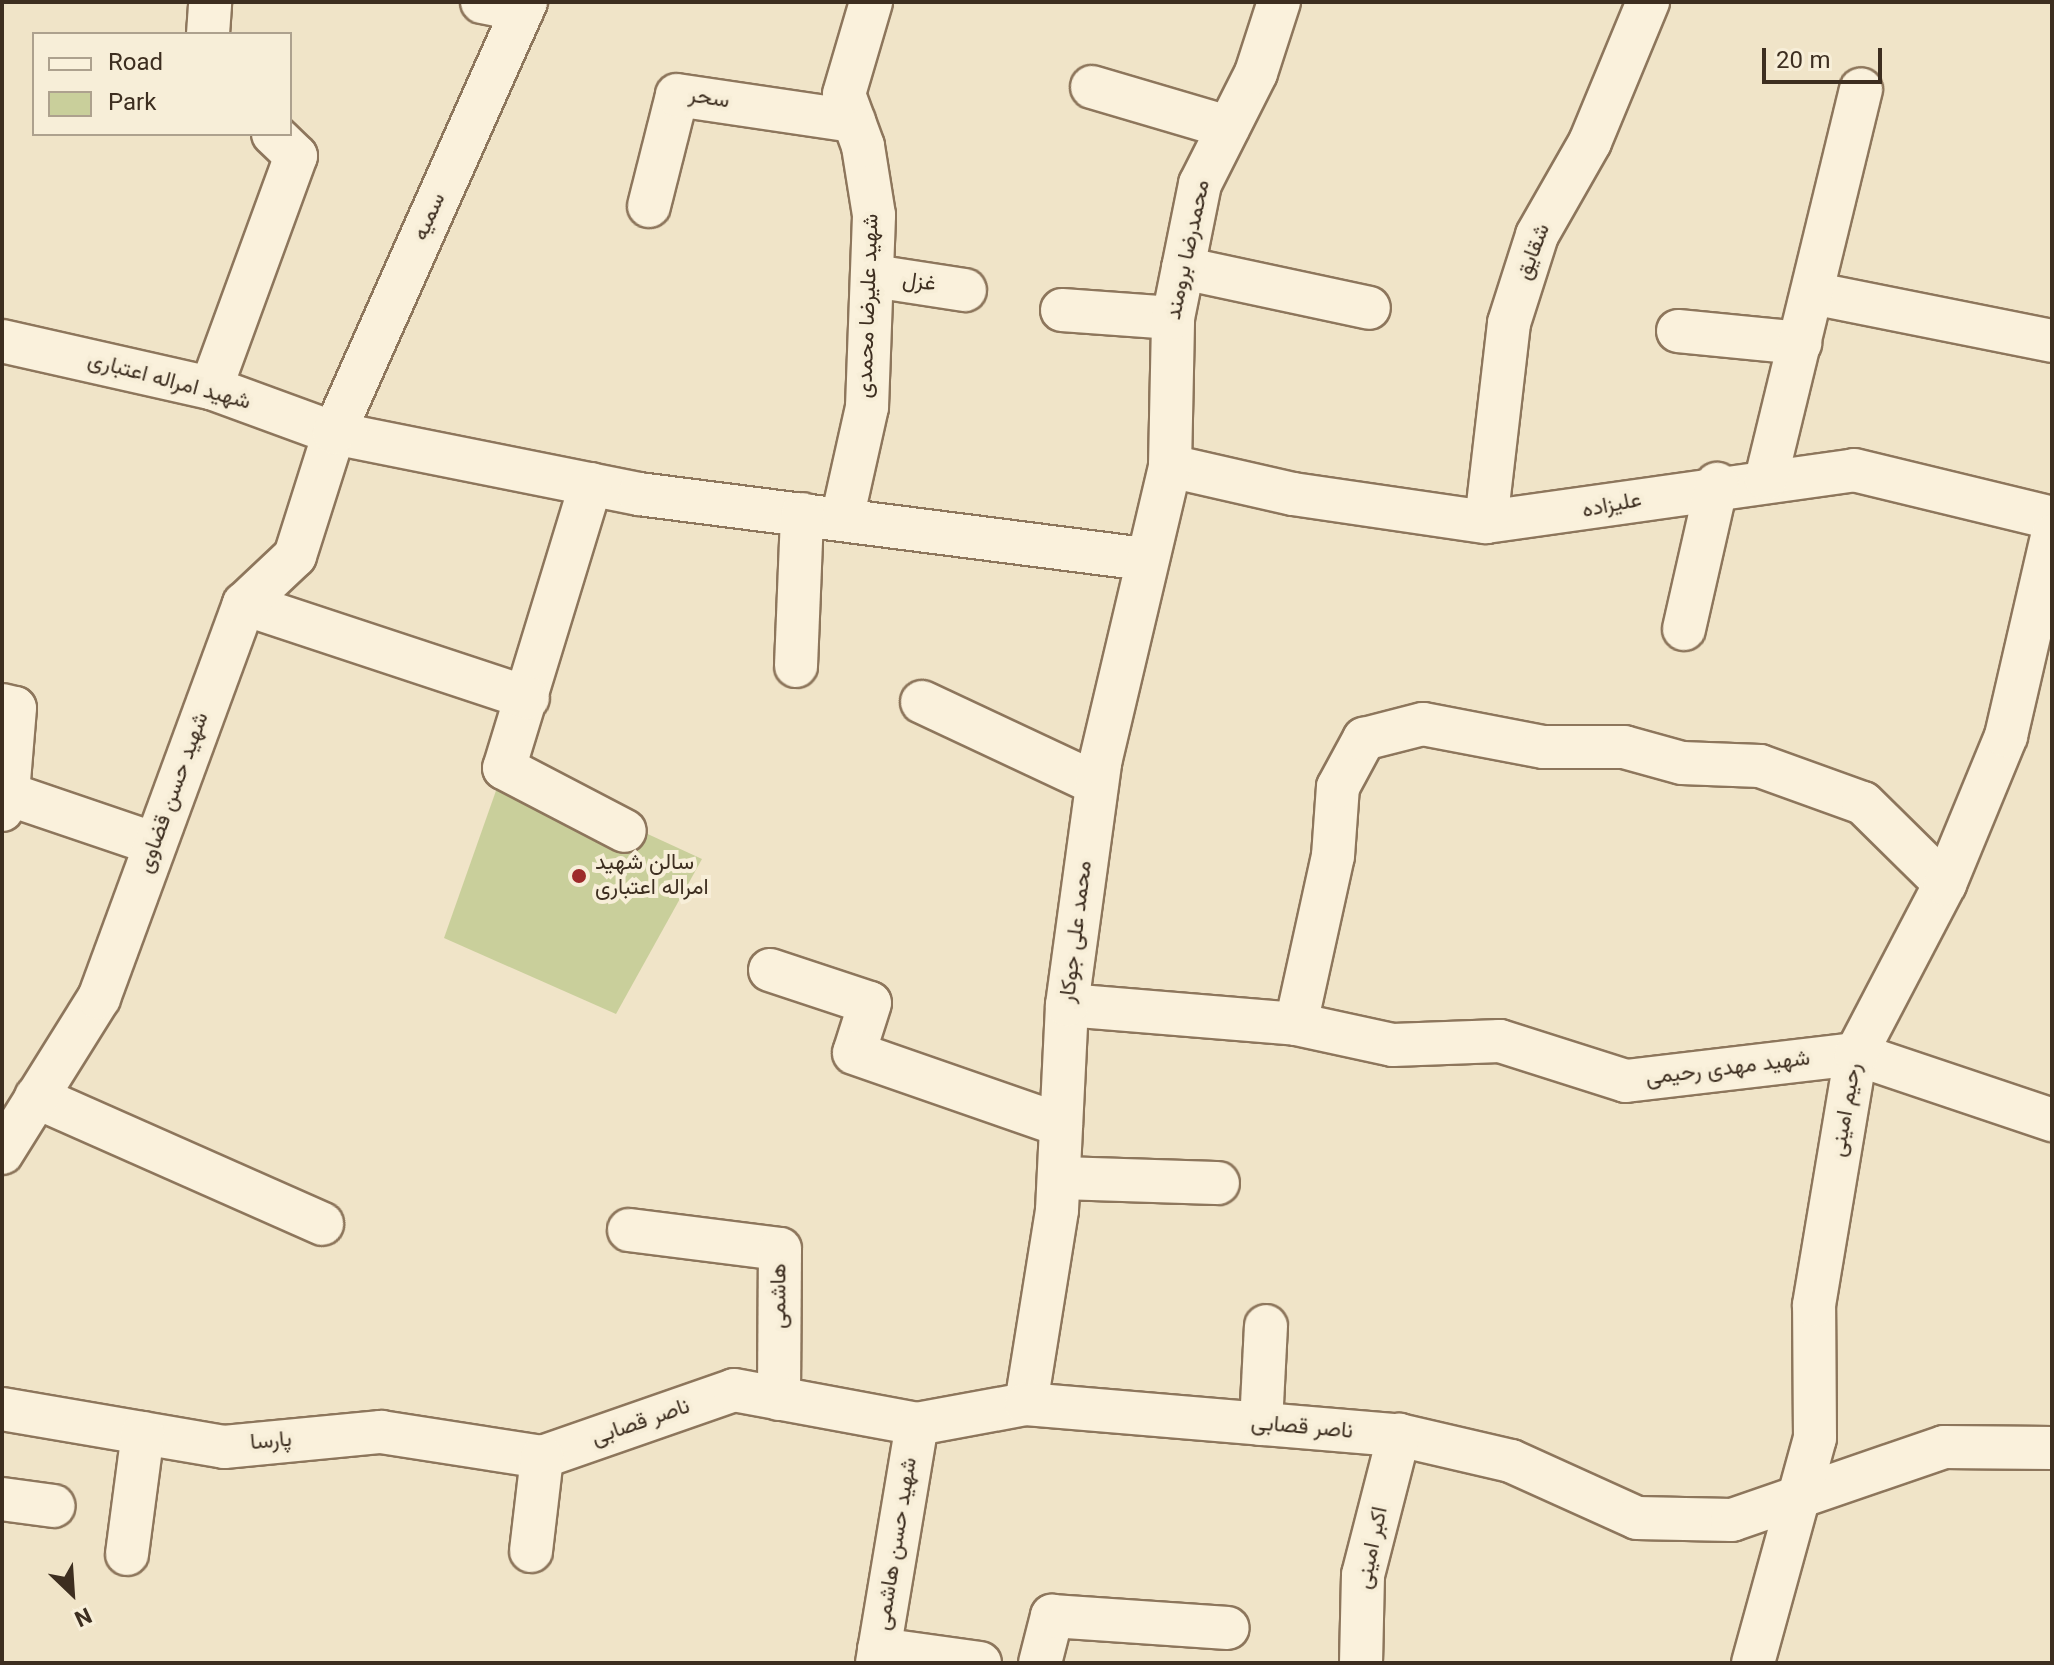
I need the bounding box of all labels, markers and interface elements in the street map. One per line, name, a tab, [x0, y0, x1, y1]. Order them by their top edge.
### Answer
legend	[32, 32, 292, 136]
scale bar	[1766, 32, 1886, 82]
text: 20 m	[1776, 43, 1830, 81]
text: Road	[108, 45, 163, 83]
street label: سحر	[687, 83, 731, 115]
text: Park	[108, 85, 156, 123]
street label: محمدرضا برومند	[1161, 178, 1217, 322]
street label: سمیه	[408, 189, 452, 245]
street label: شهید علیرضا محمدی	[853, 213, 885, 399]
street label: شقایق	[1511, 220, 1557, 284]
street label: غزل	[901, 268, 937, 298]
street label: شهید امراله اعتباری	[85, 348, 253, 416]
street label: علیزاده	[1580, 487, 1644, 525]
street label: شهید حسن قضاوی	[133, 709, 215, 877]
place label: سالن شهید امراله اعتباری	[595, 850, 708, 902]
street label: محمد علی جوکار	[1055, 859, 1099, 1005]
marker: سالن شهید امراله اعتباری	[570, 867, 588, 885]
street label: شهید مهدی رحیمی	[1644, 1046, 1812, 1092]
street label: رحیم امینی	[1826, 1061, 1868, 1159]
street label: هاشمی	[767, 1263, 793, 1329]
street label: ناصر قصابی	[588, 1394, 694, 1452]
street label: ناصر قصابی	[1250, 1410, 1354, 1446]
street label: پارسا	[249, 1427, 293, 1457]
street label: شهید حسن هاشمی	[870, 1456, 924, 1632]
street label: اکبر امینی	[1351, 1504, 1395, 1592]
north arrow	[32, 1553, 112, 1633]
text: N	[68, 1596, 97, 1634]

